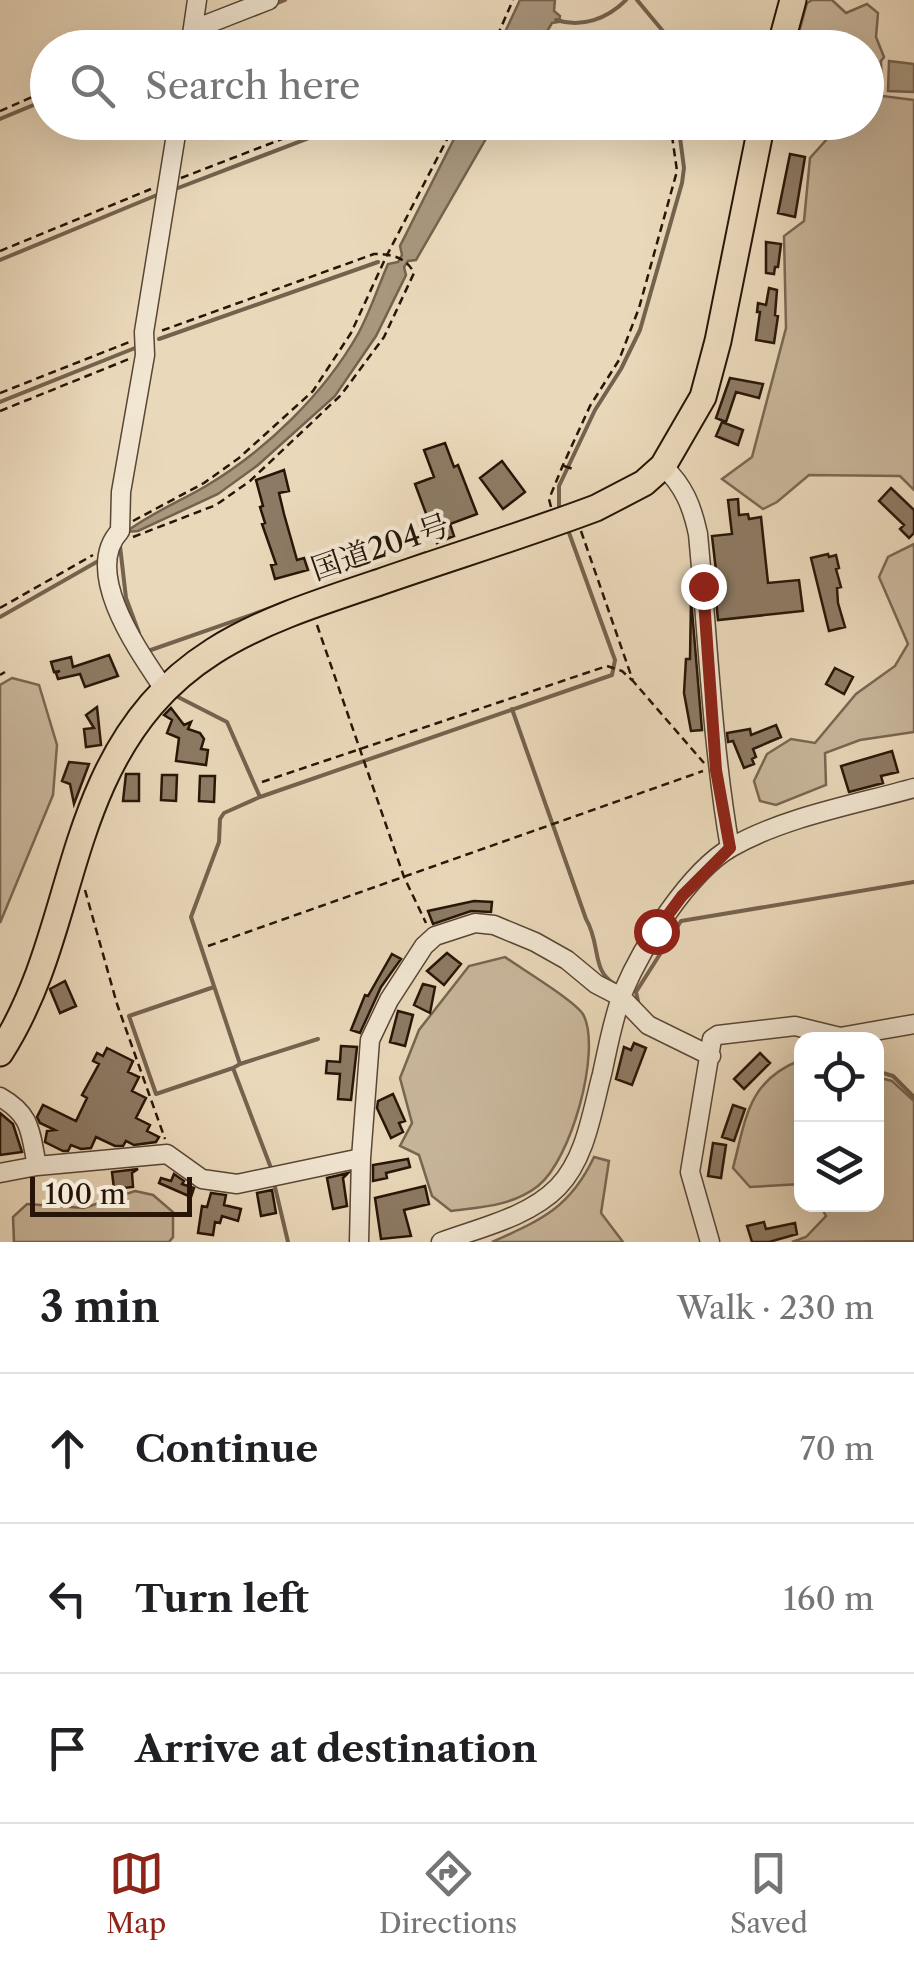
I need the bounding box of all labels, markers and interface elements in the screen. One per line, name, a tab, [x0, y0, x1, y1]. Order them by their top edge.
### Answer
search box	[30, 30, 884, 140]
icon: search	[65, 58, 120, 113]
text: Search here	[145, 62, 360, 109]
street label: 国道204号	[306, 506, 454, 588]
route end	[681, 564, 727, 610]
route start	[634, 909, 680, 955]
map controls	[794, 1032, 884, 1212]
button: locate	[794, 1032, 884, 1122]
button: layers	[794, 1122, 884, 1212]
scale bar	[30, 1172, 192, 1216]
text: 100 m	[45, 1177, 126, 1211]
text: 3 min	[40, 1281, 160, 1333]
text: Walk · 230 m	[677, 1288, 874, 1327]
icon: ahead	[40, 1421, 95, 1476]
text: Continue	[135, 1425, 318, 1472]
text: 70 m	[800, 1429, 874, 1468]
icon: left	[40, 1571, 95, 1626]
text: Turn left	[135, 1575, 309, 1622]
text: 160 m	[783, 1579, 874, 1618]
icon: arrive	[40, 1721, 95, 1776]
text: Arrive at destination	[135, 1725, 538, 1772]
tab: Map	[106, 1846, 166, 1940]
tab: Directions	[379, 1846, 517, 1940]
tab: Saved	[730, 1846, 808, 1940]

